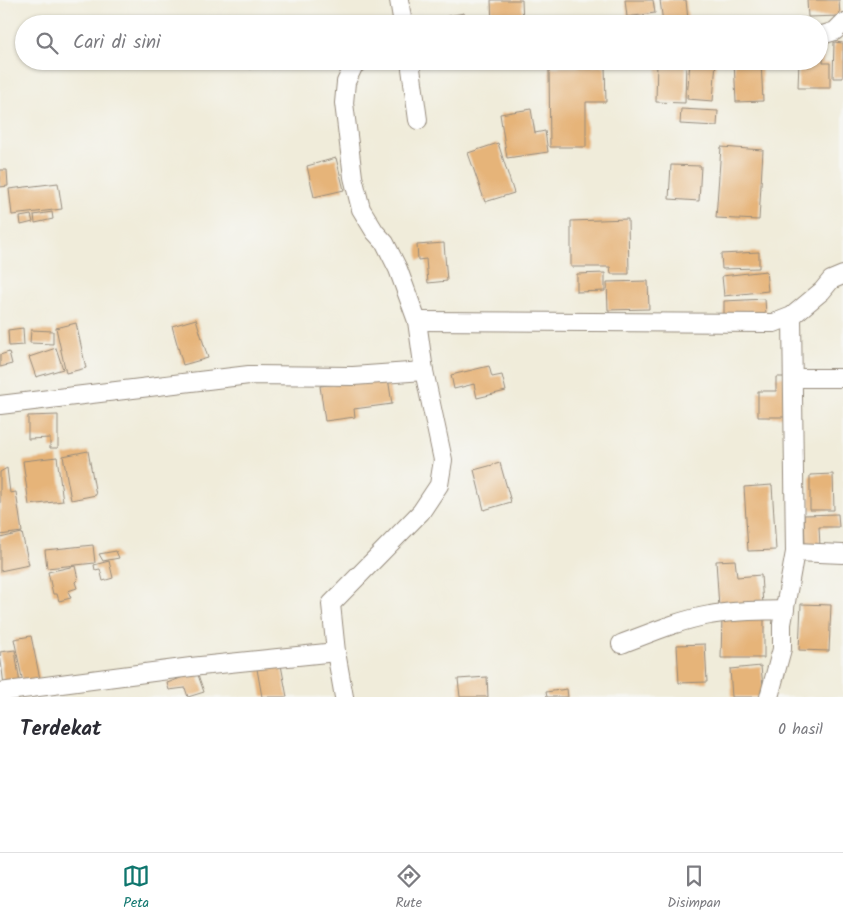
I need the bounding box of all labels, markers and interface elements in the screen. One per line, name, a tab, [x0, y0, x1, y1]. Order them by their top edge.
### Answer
search box	[15, 15, 828, 70]
text: Cari di sini	[73, 28, 161, 58]
icon: search	[33, 29, 61, 57]
text: Terdekat	[20, 713, 101, 746]
text: 0 hasil	[778, 717, 823, 742]
tab: Peta	[122, 862, 150, 914]
tab: Rute	[395, 862, 423, 914]
tab: Disimpan	[667, 862, 721, 914]

